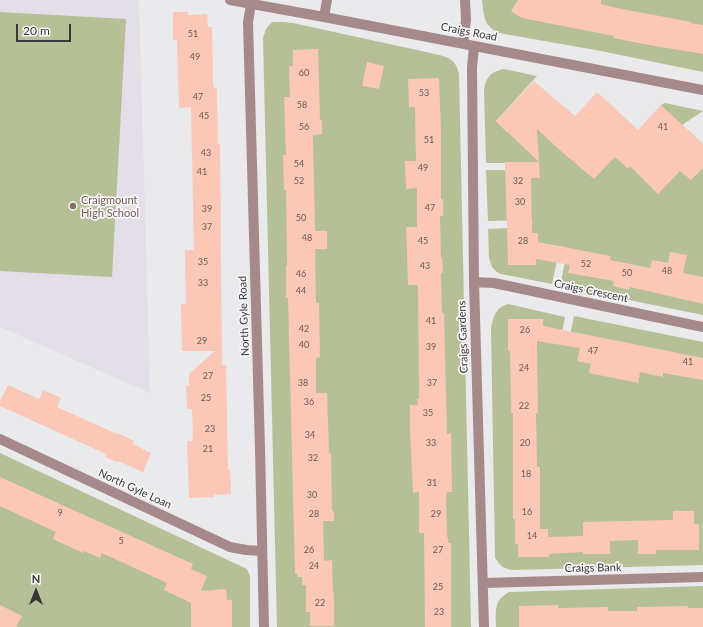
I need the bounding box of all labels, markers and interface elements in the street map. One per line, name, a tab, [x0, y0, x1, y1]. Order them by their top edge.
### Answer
scale bar	[18, 16, 73, 42]
street label: Craigs Road	[440, 20, 498, 44]
text: 20 m	[23, 23, 50, 38]
house number: 51	[188, 29, 198, 39]
house number: 49	[190, 52, 200, 62]
house number: 60	[299, 68, 309, 78]
house number: 53	[419, 88, 429, 98]
house number: 47	[193, 92, 203, 102]
house number: 58	[297, 100, 307, 110]
house number: 45	[199, 111, 209, 121]
house number: 56	[299, 122, 309, 132]
house number: 41	[658, 122, 668, 132]
house number: 51	[424, 135, 434, 145]
house number: 43	[201, 148, 211, 158]
house number: 54	[294, 159, 304, 169]
house number: 49	[418, 163, 428, 173]
house number: 41	[197, 167, 207, 177]
house number: 52	[294, 176, 304, 186]
house number: 32	[513, 176, 523, 186]
place label: Craigmount High School	[81, 193, 139, 219]
house number: 30	[515, 197, 525, 207]
marker: Craigmount High School	[68, 201, 78, 211]
house number: 47	[425, 203, 435, 213]
house number: 39	[202, 204, 212, 214]
house number: 50	[296, 213, 306, 223]
house number: 37	[202, 222, 212, 232]
house number: 48	[302, 233, 312, 243]
house number: 45	[418, 236, 428, 246]
house number: 28	[518, 236, 528, 246]
house number: 35	[198, 257, 208, 267]
house number: 52	[581, 259, 591, 269]
house number: 43	[420, 261, 430, 271]
house number: 48	[662, 266, 672, 276]
house number: 50	[622, 268, 632, 278]
house number: 46	[296, 269, 306, 279]
street label: North Gyle Road	[236, 276, 252, 356]
street label: Craigs Crescent	[553, 277, 629, 305]
house number: 33	[198, 278, 208, 288]
house number: 44	[296, 286, 306, 296]
street label: Craigs Gardens	[455, 300, 471, 374]
house number: 41	[426, 316, 436, 326]
house number: 42	[299, 324, 309, 334]
house number: 26	[520, 325, 530, 335]
house number: 29	[197, 336, 207, 346]
house number: 40	[299, 340, 309, 350]
house number: 39	[426, 342, 436, 352]
house number: 47	[588, 346, 598, 356]
house number: 41	[683, 357, 693, 367]
house number: 24	[519, 363, 529, 373]
house number: 27	[203, 371, 213, 381]
house number: 38	[298, 378, 308, 388]
house number: 37	[427, 378, 437, 388]
house number: 25	[201, 393, 211, 403]
house number: 36	[304, 397, 314, 407]
house number: 22	[519, 401, 529, 411]
house number: 35	[423, 408, 433, 418]
house number: 23	[205, 424, 215, 434]
house number: 34	[305, 430, 315, 440]
house number: 33	[426, 438, 436, 448]
house number: 20	[520, 438, 530, 448]
house number: 21	[203, 444, 213, 454]
house number: 32	[308, 453, 318, 463]
street label: North Gyle Loan	[96, 466, 174, 512]
house number: 18	[521, 469, 531, 479]
house number: 31	[427, 478, 437, 488]
house number: 30	[307, 490, 317, 500]
house number: 16	[522, 507, 532, 517]
house number: 9	[57, 508, 63, 518]
house number: 28	[309, 509, 319, 519]
house number: 29	[431, 509, 441, 519]
house number: 14	[527, 531, 537, 541]
house number: 5	[118, 536, 124, 546]
house number: 26	[304, 545, 314, 555]
house number: 27	[433, 545, 443, 555]
house number: 24	[309, 561, 319, 571]
street label: Craigs Bank	[564, 561, 622, 575]
north arrow	[16, 571, 56, 611]
text: N	[32, 572, 40, 585]
house number: 25	[433, 582, 443, 592]
house number: 22	[315, 598, 325, 608]
house number: 23	[434, 607, 444, 617]

